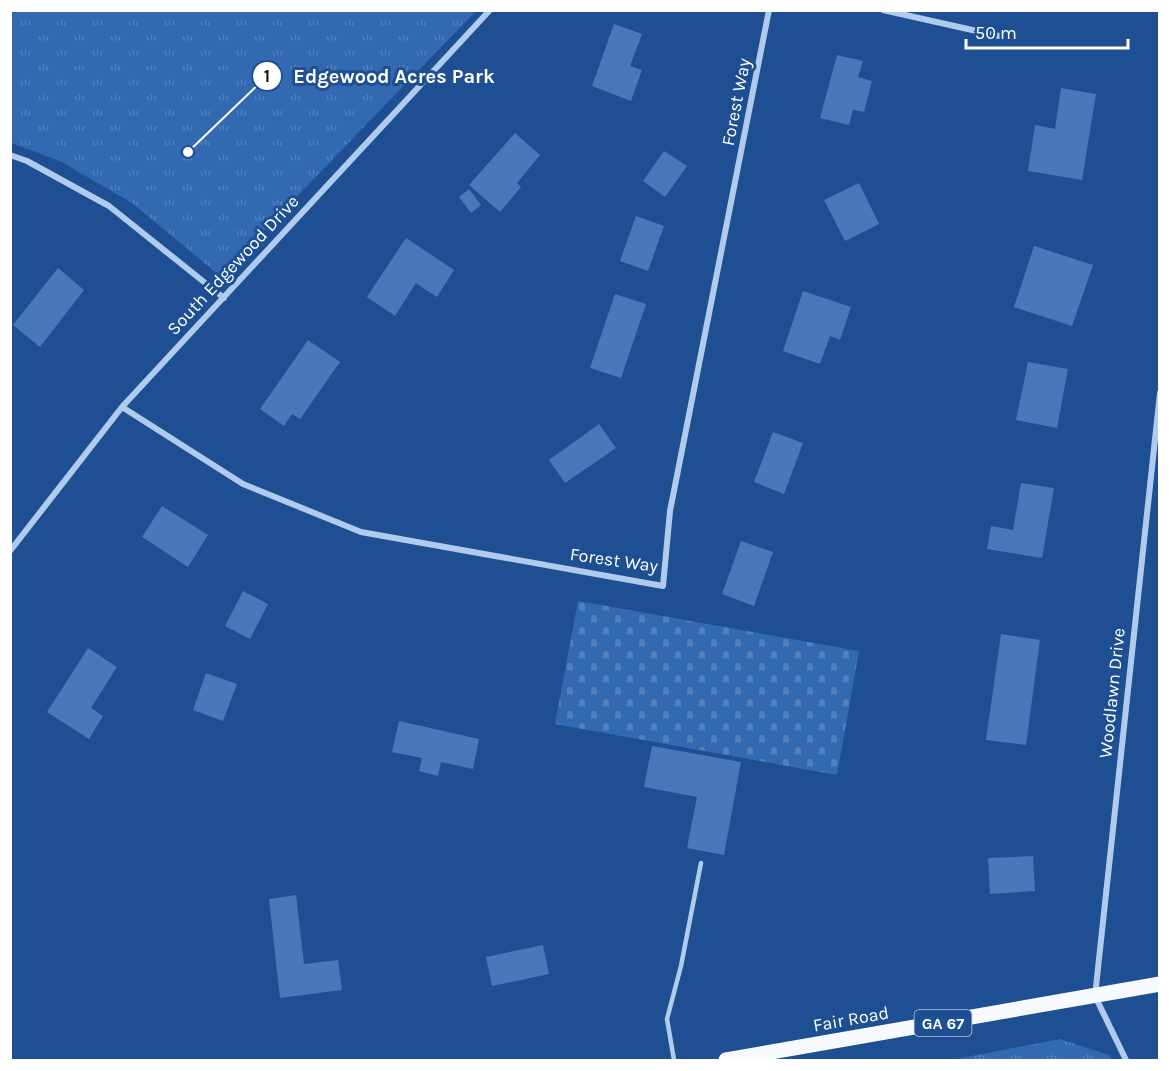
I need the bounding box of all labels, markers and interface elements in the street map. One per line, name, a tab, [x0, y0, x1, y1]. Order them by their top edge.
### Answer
scale bar	[966, 12, 1128, 50]
text: 50 m	[975, 22, 1017, 44]
street label: Forest Way	[717, 56, 755, 148]
callout: Edgewood Acres Park	[252, 57, 507, 95]
text: 1	[264, 65, 270, 87]
text: Edgewood Acres Park	[293, 65, 495, 88]
street label: South Edgewood Drive	[162, 190, 304, 340]
street label: Forest Way	[568, 543, 660, 577]
street label: Woodlawn Drive	[1094, 627, 1130, 759]
street label: Fair Road	[811, 1002, 891, 1036]
road number: GA 67	[914, 1010, 972, 1036]

